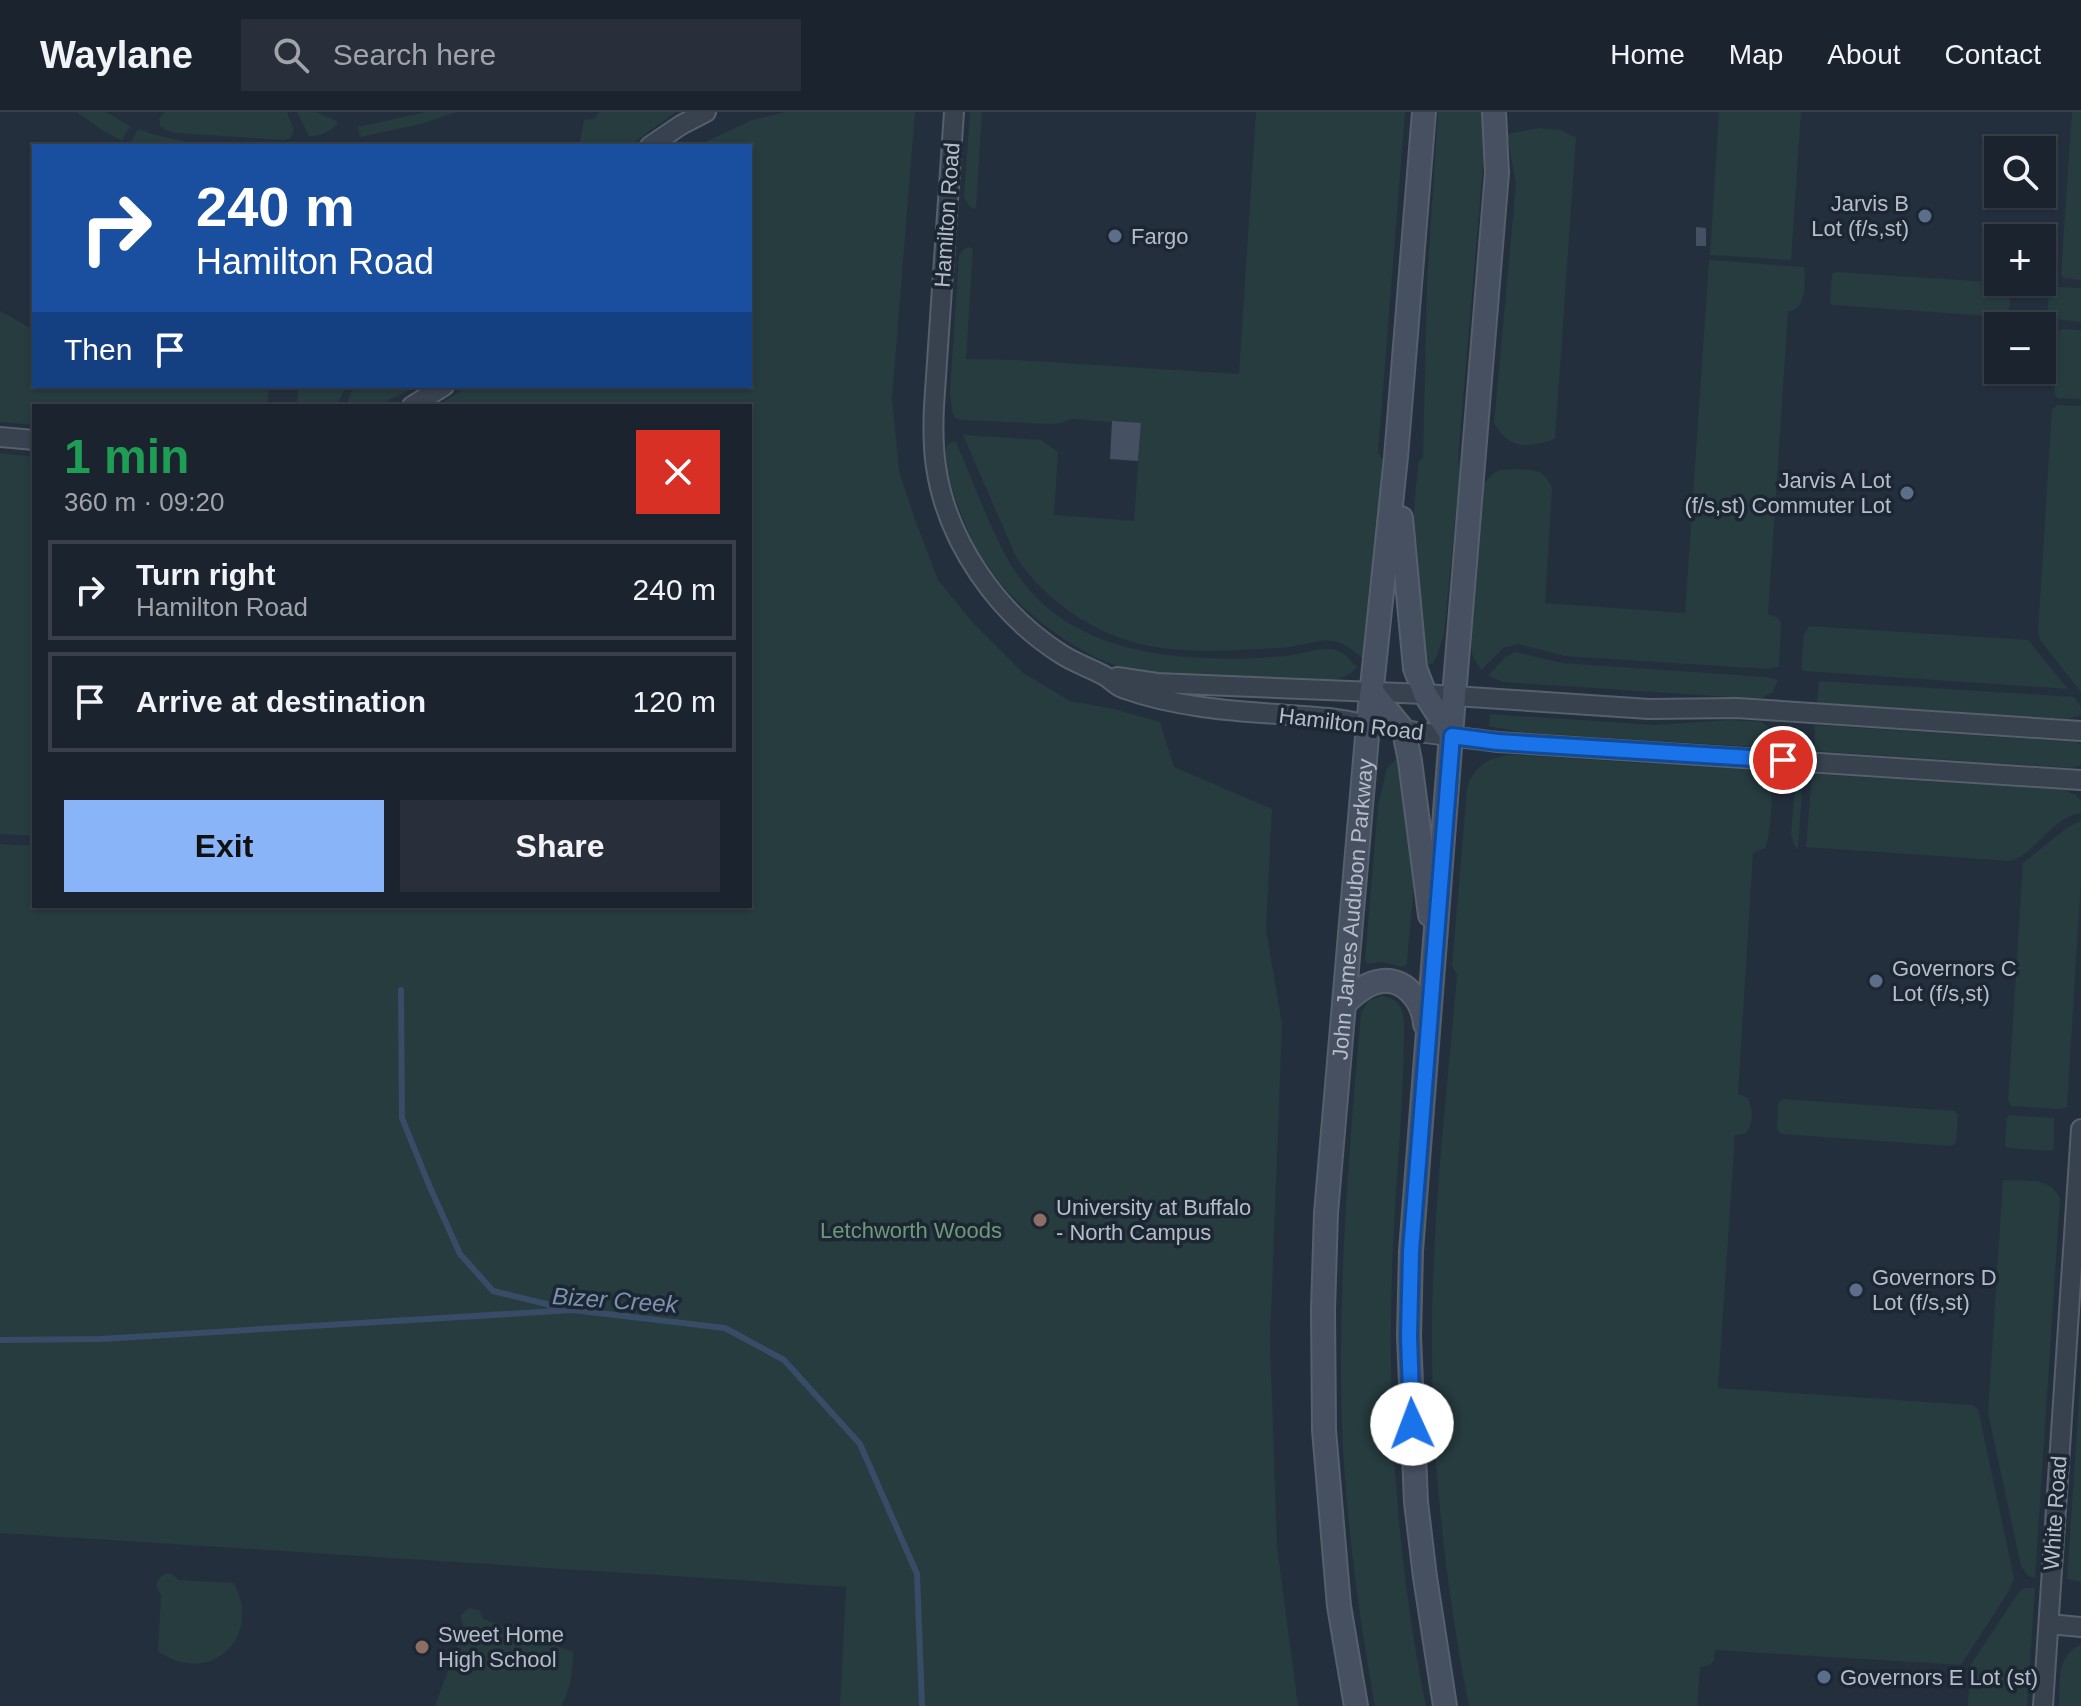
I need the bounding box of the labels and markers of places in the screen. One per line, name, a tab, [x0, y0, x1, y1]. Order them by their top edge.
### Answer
place label: Jarvis B Lot (f/s,st)	[1811, 191, 1909, 241]
marker: Jarvis B Lot (f/s,st)	[1916, 207, 1934, 225]
place label: Fargo	[1131, 224, 1188, 249]
marker: Fargo	[1106, 227, 1124, 245]
place label: Jarvis A Lot (f/s,st) Commuter Lot	[1684, 468, 1891, 518]
marker: Jarvis A Lot (f/s,st) Commuter Lot	[1898, 484, 1916, 502]
pin	[1749, 726, 1817, 794]
place label: Governors C Lot (f/s,st)	[1892, 956, 2017, 1006]
marker: Governors C Lot (f/s,st)	[1867, 972, 1885, 990]
place label: University at Buffalo - North Campus	[1056, 1195, 1251, 1245]
marker: University at Buffalo - North Campus	[1031, 1211, 1049, 1229]
place label: Governors D Lot (f/s,st)	[1872, 1265, 1997, 1315]
marker: Governors D Lot (f/s,st)	[1847, 1281, 1865, 1299]
place label: Sweet Home High School	[438, 1622, 564, 1672]
marker: Sweet Home High School	[413, 1638, 431, 1656]
place label: Governors E Lot (st)	[1840, 1665, 2038, 1690]
marker: Governors E Lot (st)	[1815, 1668, 1833, 1686]

